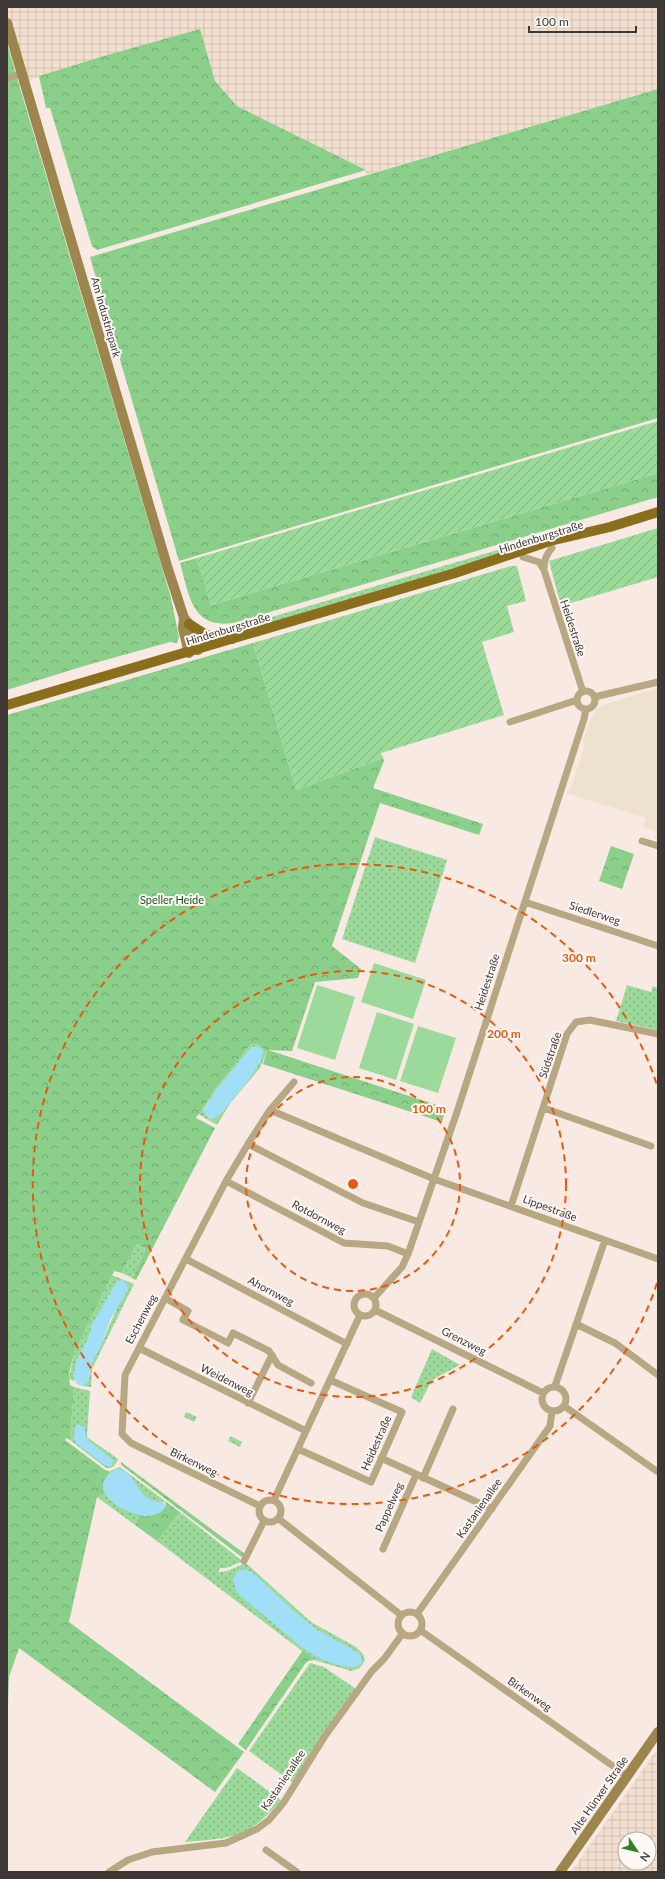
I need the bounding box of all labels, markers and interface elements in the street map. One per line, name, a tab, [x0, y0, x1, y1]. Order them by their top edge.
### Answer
scale bar	[529, 8, 636, 34]
text: 100 m	[535, 14, 569, 29]
street label: Am Industriepark	[89, 275, 124, 359]
street label: Hindenburgstraße	[497, 517, 585, 556]
street label: Heidestraße	[558, 598, 589, 658]
street label: Hindenburgstraße	[184, 609, 272, 648]
park label: Speller Heide	[140, 893, 204, 906]
street label: Siedlerweg	[568, 898, 623, 927]
text: 300 m	[562, 950, 596, 965]
street label: Heidestraße	[471, 952, 502, 1012]
text: 200 m	[487, 1026, 521, 1041]
street label: Südstraße	[535, 1030, 564, 1080]
text: 100 m	[412, 1101, 446, 1116]
centre of rings	[346, 1177, 360, 1191]
street label: Lippestraße	[521, 1192, 579, 1223]
street label: Rotdornweg	[290, 1197, 349, 1236]
street label: Ahornweg	[246, 1273, 297, 1308]
street label: Eschenweg	[122, 1291, 159, 1346]
street label: Grenzweg	[440, 1324, 489, 1358]
street label: Weidenweg	[199, 1361, 256, 1398]
street label: Heidestraße	[358, 1413, 394, 1472]
street label: Birkenweg	[168, 1445, 220, 1479]
street label: Kastanienallee	[453, 1475, 504, 1540]
street label: Pappelweg	[372, 1480, 405, 1534]
street label: Birkenweg	[506, 1674, 555, 1714]
street label: Kastanienallee	[258, 1747, 308, 1812]
street label: Alte Hünxer Straße	[567, 1753, 630, 1836]
north arrow	[617, 1831, 657, 1871]
text: N	[638, 1850, 653, 1864]

